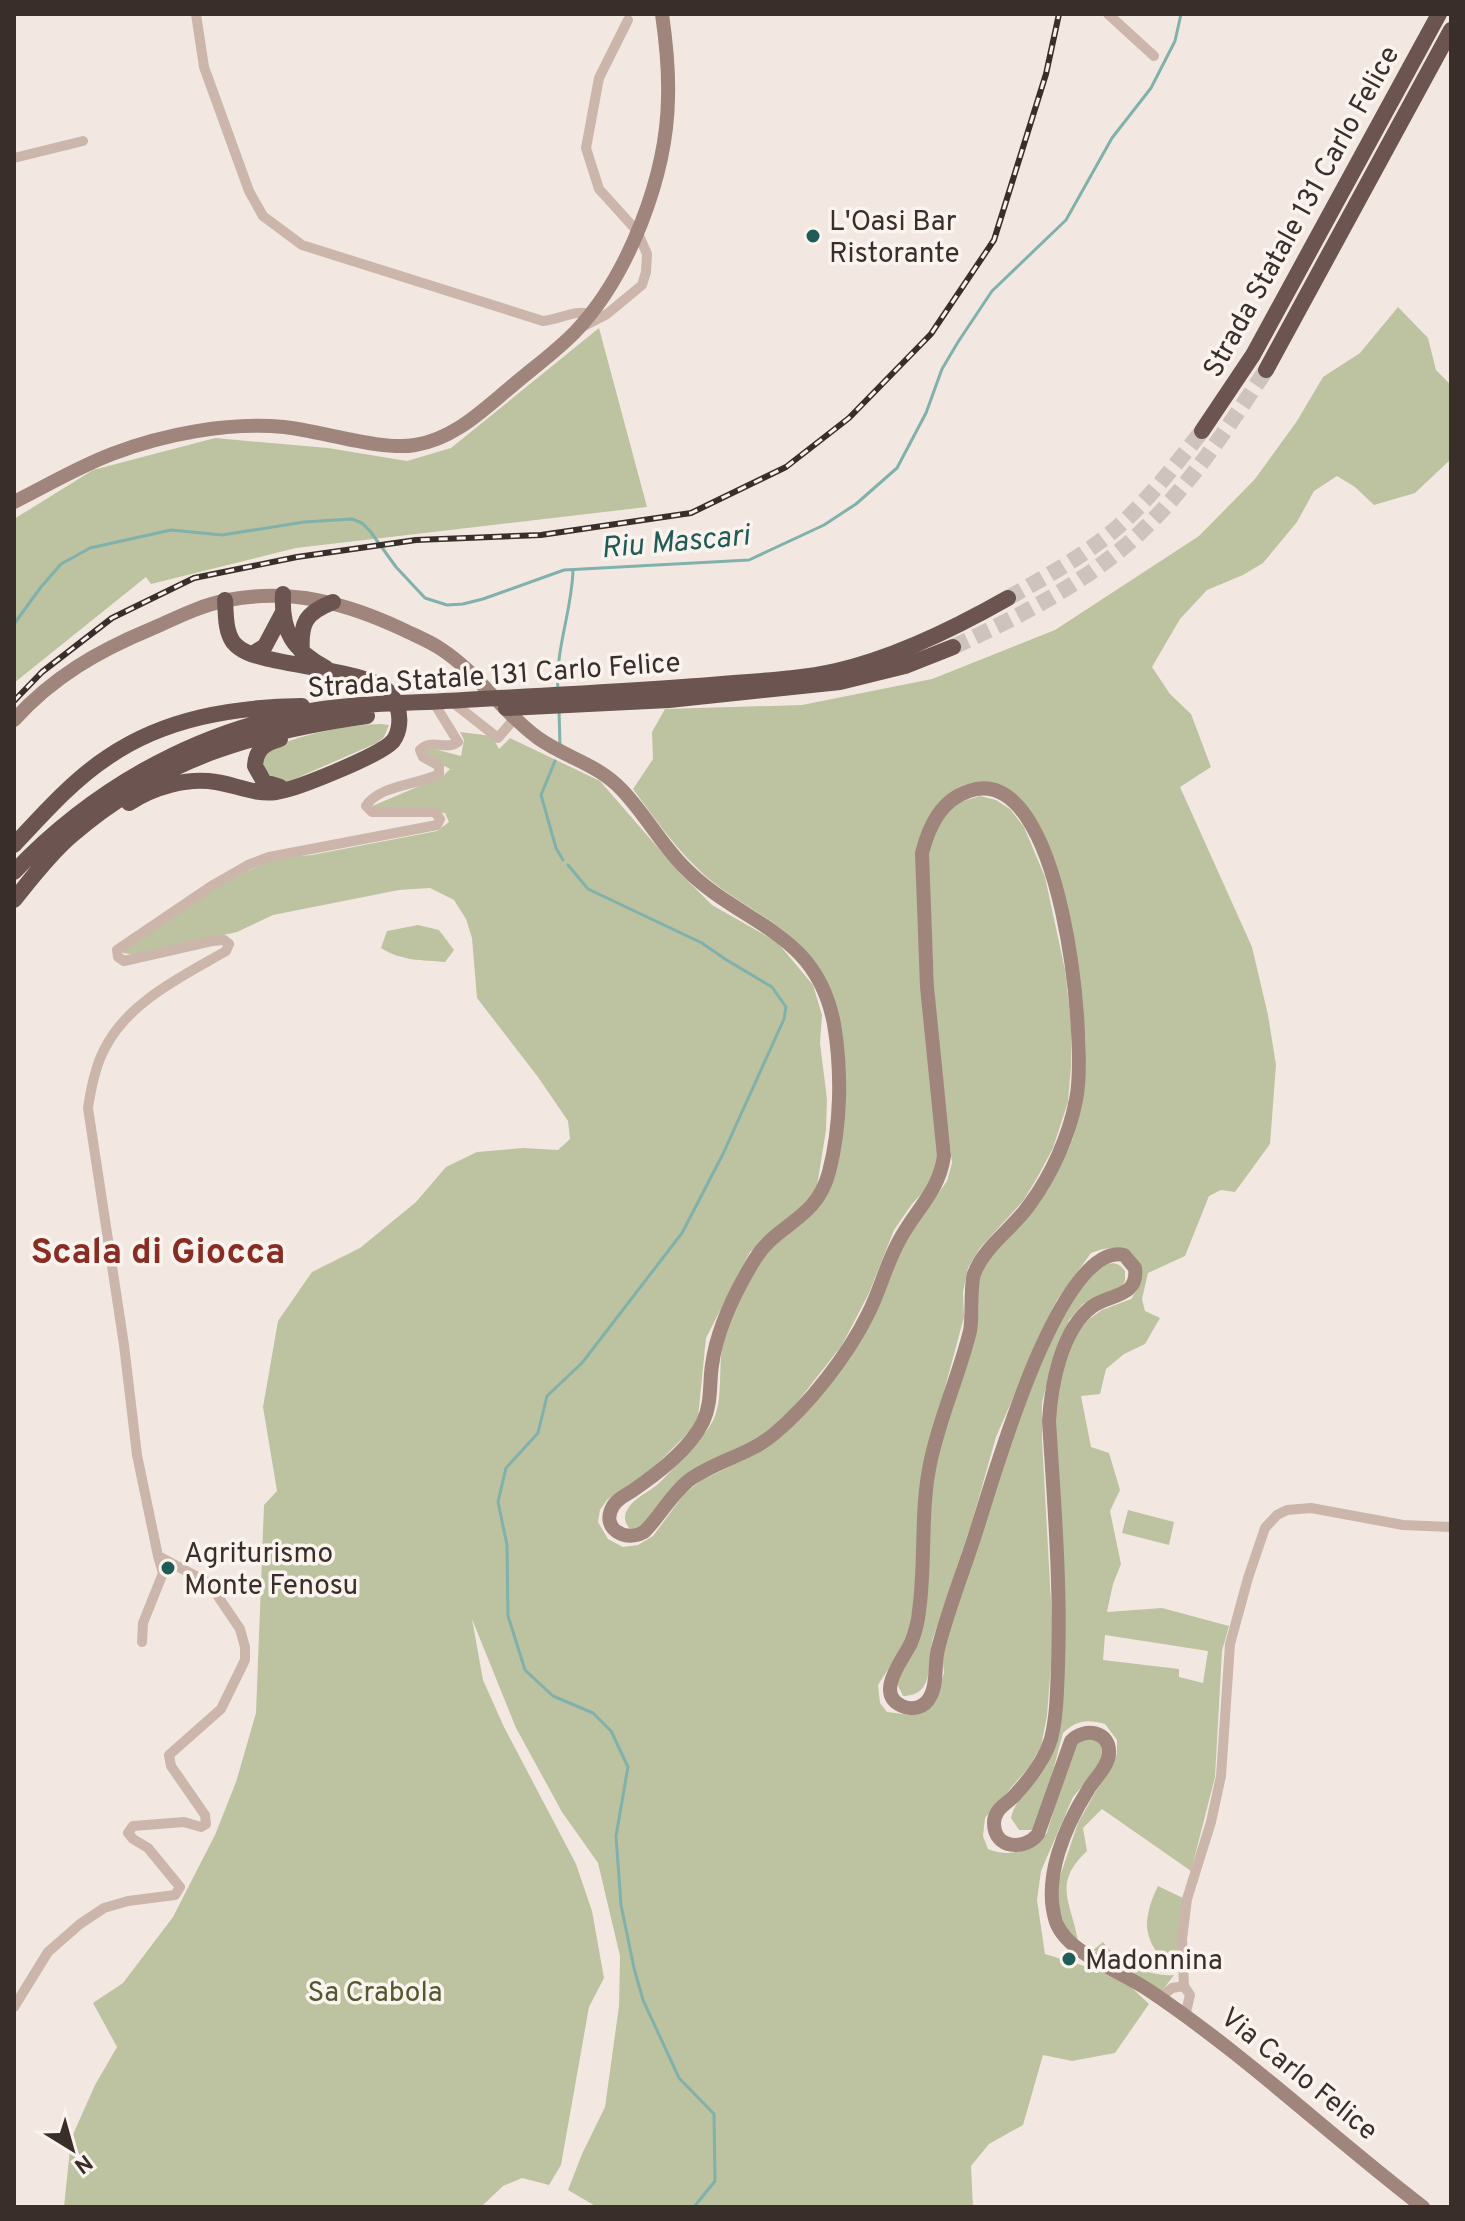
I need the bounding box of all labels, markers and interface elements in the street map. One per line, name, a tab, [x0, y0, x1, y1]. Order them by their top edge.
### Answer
street label: Strada Statale 131 Carlo Felice	[1196, 40, 1409, 385]
place label: L'Oasi Bar Ristorante	[829, 205, 960, 273]
marker: L'Oasi Bar Ristorante	[804, 227, 822, 245]
water label: Riu Mascari	[599, 518, 753, 568]
street label: Strada Statale 131 Carlo Felice	[307, 646, 682, 708]
district label: Scala di Giocca	[31, 1231, 285, 1277]
place label: Agriturismo Monte Fenosu	[184, 1537, 358, 1605]
marker: Agriturismo Monte Fenosu	[159, 1559, 177, 1577]
place label: Madonnina	[1085, 1944, 1223, 1980]
marker: Madonnina	[1060, 1950, 1078, 1968]
park label: Sa Crabola	[307, 1976, 443, 2012]
street label: Via Carlo Felice	[1212, 2001, 1384, 2150]
north arrow	[32, 2109, 112, 2189]
text: N	[68, 2147, 97, 2179]

